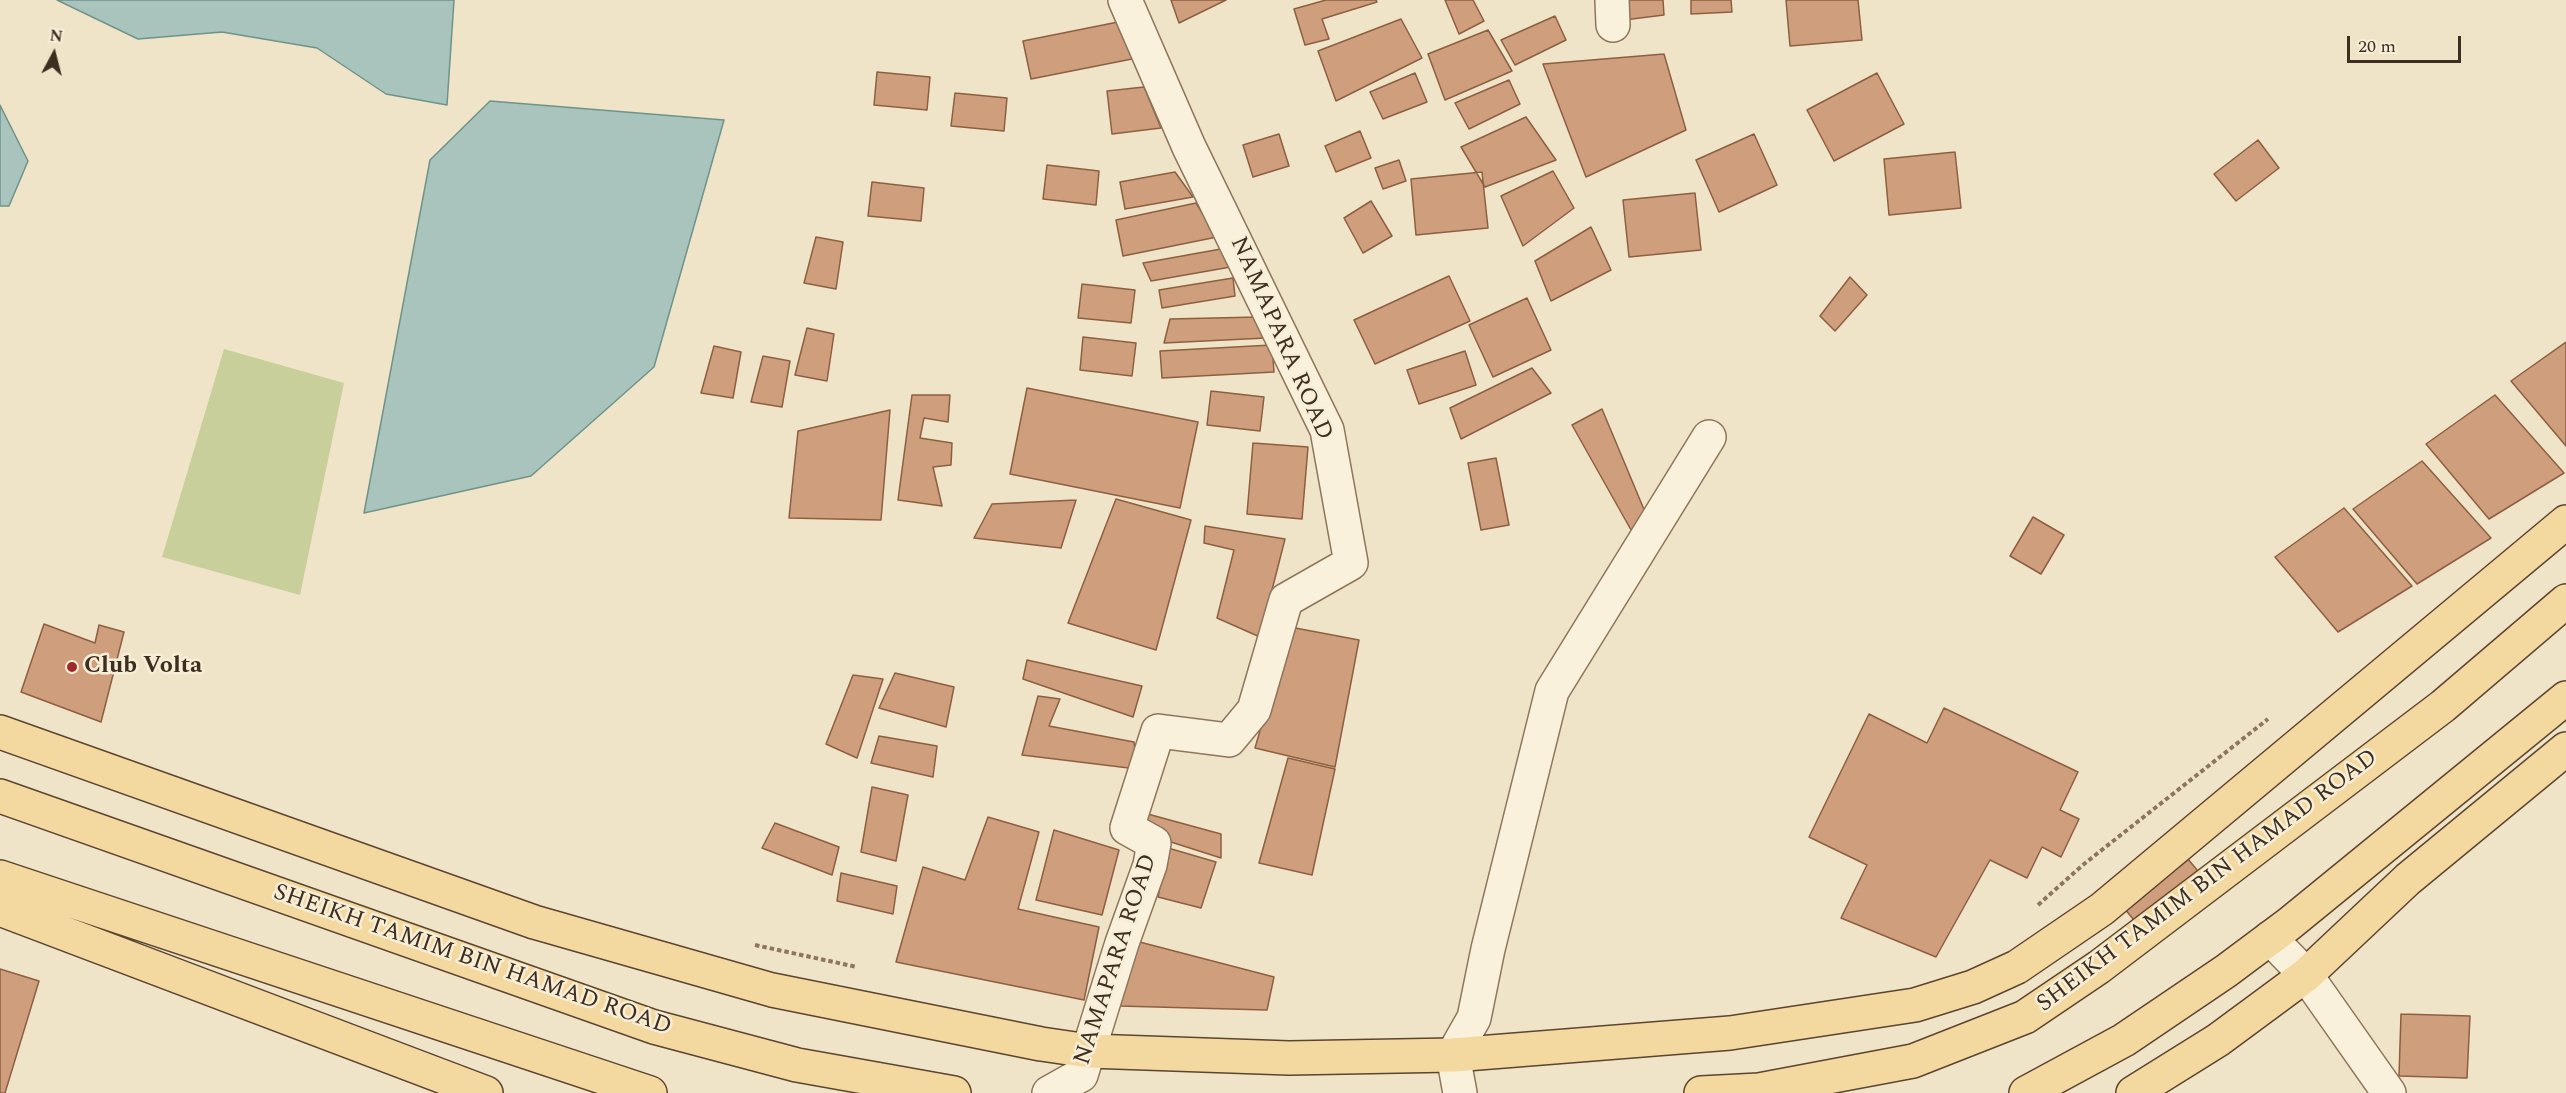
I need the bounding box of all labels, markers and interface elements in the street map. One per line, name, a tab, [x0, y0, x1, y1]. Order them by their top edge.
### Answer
text: N	[48, 23, 64, 49]
north arrow	[24, 24, 84, 84]
scale bar	[2350, 24, 2464, 62]
text: 20 m	[2358, 33, 2396, 60]
street label: NAMAPARA ROAD	[1222, 233, 1338, 445]
place label: Club Volta	[84, 653, 202, 681]
marker: Club Volta	[65, 660, 79, 674]
street label: SHEIKH TAMIM BIN HAMAD ROAD	[2032, 744, 2384, 1020]
street label: NAMAPARA ROAD	[1069, 851, 1165, 1069]
street label: SHEIKH TAMIM BIN HAMAD ROAD	[269, 879, 675, 1043]

